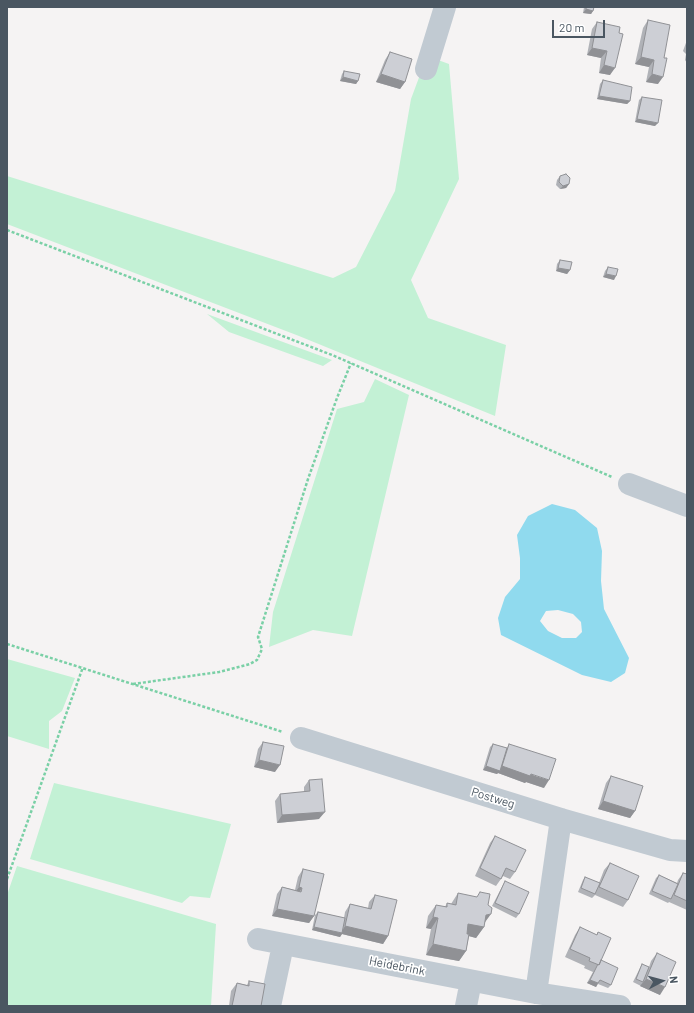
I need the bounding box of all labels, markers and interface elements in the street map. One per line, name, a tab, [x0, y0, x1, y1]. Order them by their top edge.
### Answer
scale bar	[554, 12, 607, 38]
text: 20 m	[559, 20, 585, 34]
street label: Postweg	[469, 785, 517, 811]
street label: Heidebrink	[368, 954, 426, 978]
north arrow	[642, 961, 682, 1001]
text: N	[668, 975, 681, 984]

